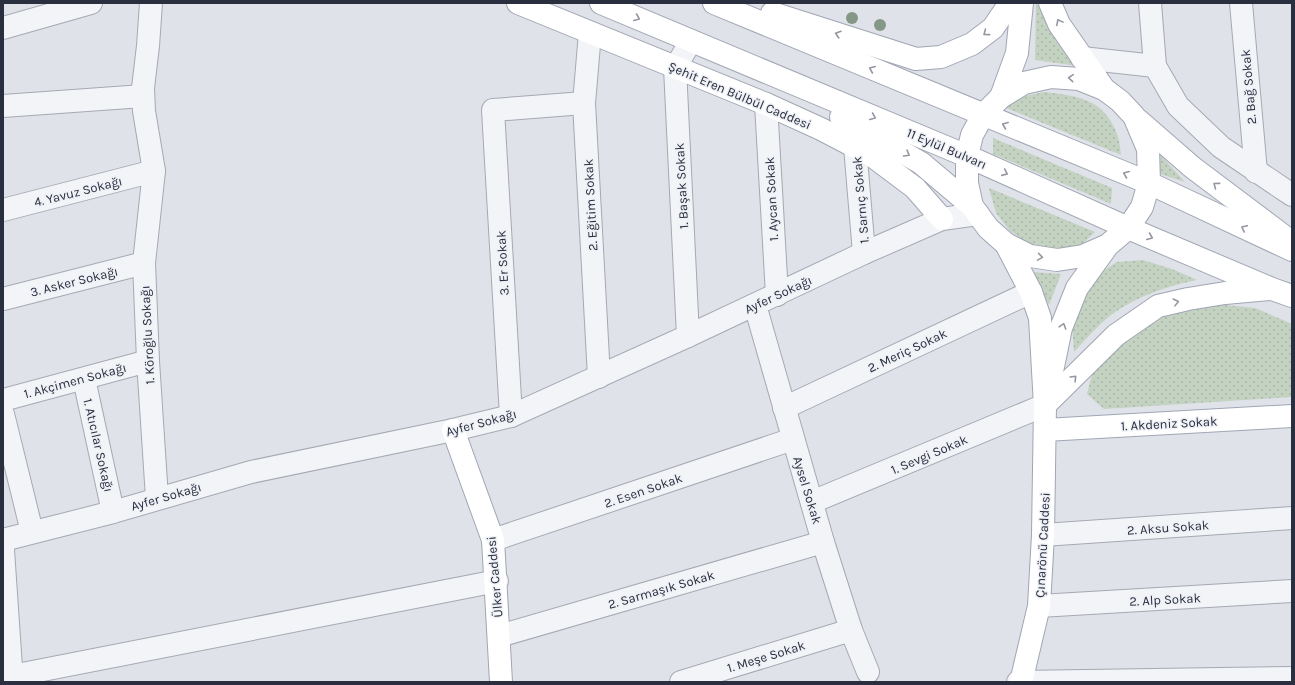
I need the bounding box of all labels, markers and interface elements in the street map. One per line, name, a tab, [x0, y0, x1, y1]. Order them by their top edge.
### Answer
one-way arrow	[632, 13, 640, 21]
one-way arrow	[1056, 19, 1064, 26]
one-way arrow	[983, 28, 990, 35]
one-way arrow	[835, 30, 842, 39]
street label: 2. Bağ Sokak	[1238, 49, 1259, 125]
street label: Şehit Eren Bülbül Caddesi	[666, 59, 813, 132]
one-way arrow	[869, 66, 877, 74]
one-way arrow	[1068, 74, 1075, 83]
one-way arrow	[868, 112, 876, 120]
one-way arrow	[1002, 121, 1009, 129]
street label: 11 Eylül Bulvarı	[905, 125, 989, 172]
street label: 1. Başak Sokak	[672, 143, 691, 229]
one-way arrow	[903, 150, 910, 157]
street label: 1. Aycan Sokak	[762, 156, 781, 242]
street label: 1. Sarnıç Sokak	[849, 156, 872, 244]
street label: 2. Eğitim Sokak	[581, 159, 600, 251]
one-way arrow	[1002, 169, 1009, 177]
one-way arrow	[1122, 171, 1130, 179]
street label: 4. Yavuz Sokağı	[32, 173, 124, 210]
one-way arrow	[1214, 183, 1221, 190]
one-way arrow	[1241, 225, 1248, 233]
street label: 3. Er Sokak	[493, 230, 512, 296]
one-way arrow	[1146, 232, 1153, 240]
one-way arrow	[1037, 252, 1043, 261]
street label: 3. Asker Sokağı	[29, 263, 120, 300]
street label: Ayfer Sokağı	[742, 272, 814, 317]
street label: 1. Köroğlu Sokağı	[137, 285, 158, 385]
one-way arrow	[1173, 298, 1179, 306]
one-way arrow	[1058, 323, 1066, 330]
street label: 2. Meriç Sokak	[865, 326, 949, 375]
street label: 1. Akçimen Sokağı	[22, 360, 128, 401]
one-way arrow	[1069, 375, 1077, 383]
street label: 1. Atıcılar Sokağı	[80, 397, 117, 493]
street label: Ayfer Sokağı	[444, 406, 518, 439]
street label: 1. Akdeniz Sokak	[1120, 413, 1218, 434]
street label: 1. Sevgi Sokak	[889, 432, 970, 477]
street label: Aysel Sokak	[790, 454, 825, 526]
street label: 2. Esen Sokak	[602, 470, 684, 511]
street label: Ayfer Sokağı	[129, 479, 203, 514]
street label: Çınarönü Caddesi	[1032, 492, 1053, 598]
street label: 2. Aksu Sokak	[1126, 517, 1210, 538]
street label: Ülker Caddesi	[482, 536, 506, 618]
street label: 2. Sarmaşık Sokak	[606, 567, 716, 612]
street label: 2. Alp Sokak	[1129, 590, 1201, 609]
street label: 1. Meşe Sokak	[725, 637, 807, 675]

